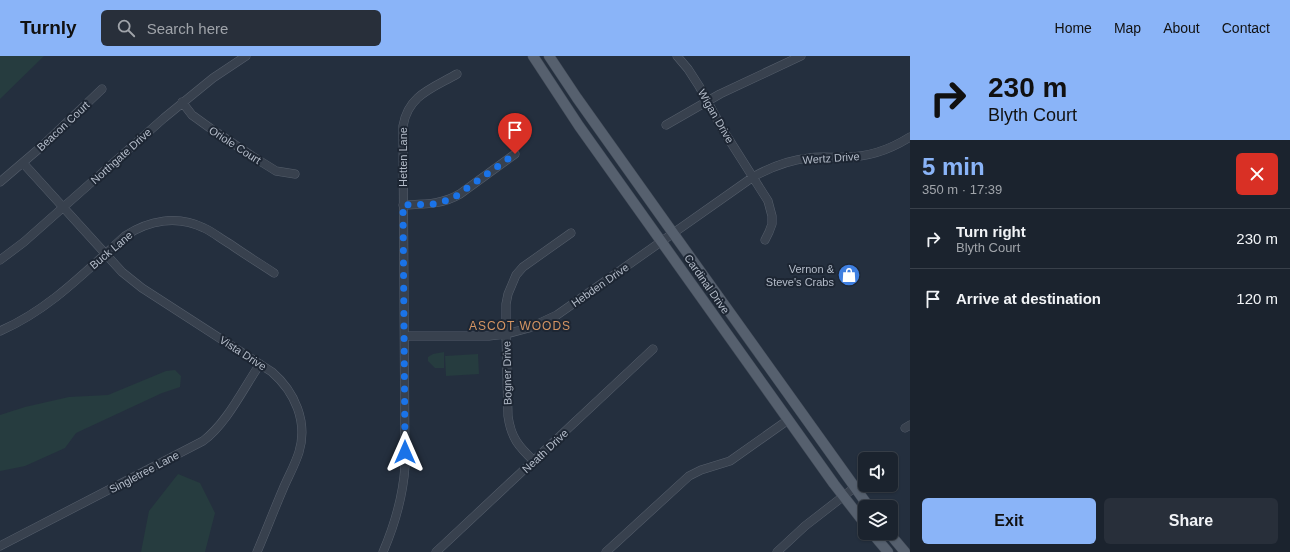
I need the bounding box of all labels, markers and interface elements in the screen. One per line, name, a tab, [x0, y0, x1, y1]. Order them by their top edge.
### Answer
search box	[101, 10, 381, 46]
text: Turnly	[20, 17, 77, 38]
icon: search	[115, 17, 137, 39]
text: Search here	[147, 20, 228, 37]
text: Home	[1055, 20, 1092, 36]
text: Map	[1114, 20, 1141, 36]
text: About	[1163, 20, 1200, 36]
text: Contact	[1222, 20, 1270, 36]
icon: right	[922, 72, 974, 124]
text: 230 m	[988, 72, 1067, 103]
street label: Wigan Drive	[696, 87, 736, 145]
street label: Beacon Court	[34, 99, 92, 153]
text: Blyth Court	[988, 105, 1077, 125]
pin	[498, 113, 532, 154]
icon: arrive	[504, 119, 526, 141]
street label: Oriole Court	[207, 124, 263, 166]
street label: Northgate Drive	[88, 126, 154, 186]
street label: Hetten Lane	[397, 127, 409, 187]
street label: Wertz Drive	[802, 150, 860, 166]
text: 5 min	[922, 153, 985, 180]
button: close	[1236, 153, 1278, 195]
text: 350 m · 17:39	[922, 182, 1002, 197]
text: Turn right	[956, 223, 1026, 240]
icon: right	[922, 228, 944, 250]
street label: Buck Lane	[87, 229, 135, 271]
text: 230 m	[1236, 230, 1278, 247]
text: Blyth Court	[956, 240, 1020, 255]
street label: Cardinal Drive	[682, 252, 732, 316]
street label: Hebden Drive	[569, 261, 631, 309]
shop icon: Vernon & Steve's Crabs	[836, 262, 862, 288]
place label: Vernon & Steve's Crabs	[766, 263, 835, 288]
icon: arrive	[922, 288, 944, 310]
text: Arrive at destination	[956, 290, 1101, 307]
text: 120 m	[1236, 290, 1278, 307]
district label: ASCOT WOODS	[469, 319, 571, 333]
street label: Vista Drive	[218, 334, 268, 372]
street label: Bogner Drive	[500, 341, 514, 405]
street label: Neath Drive	[520, 427, 570, 475]
position arrow	[384, 431, 426, 473]
street label: Singletree Lane	[107, 449, 181, 495]
map controls	[858, 452, 898, 540]
button: sound	[858, 452, 898, 492]
button: Exit	[922, 498, 1096, 544]
button: Share	[1104, 498, 1278, 544]
button: layers	[858, 500, 898, 540]

